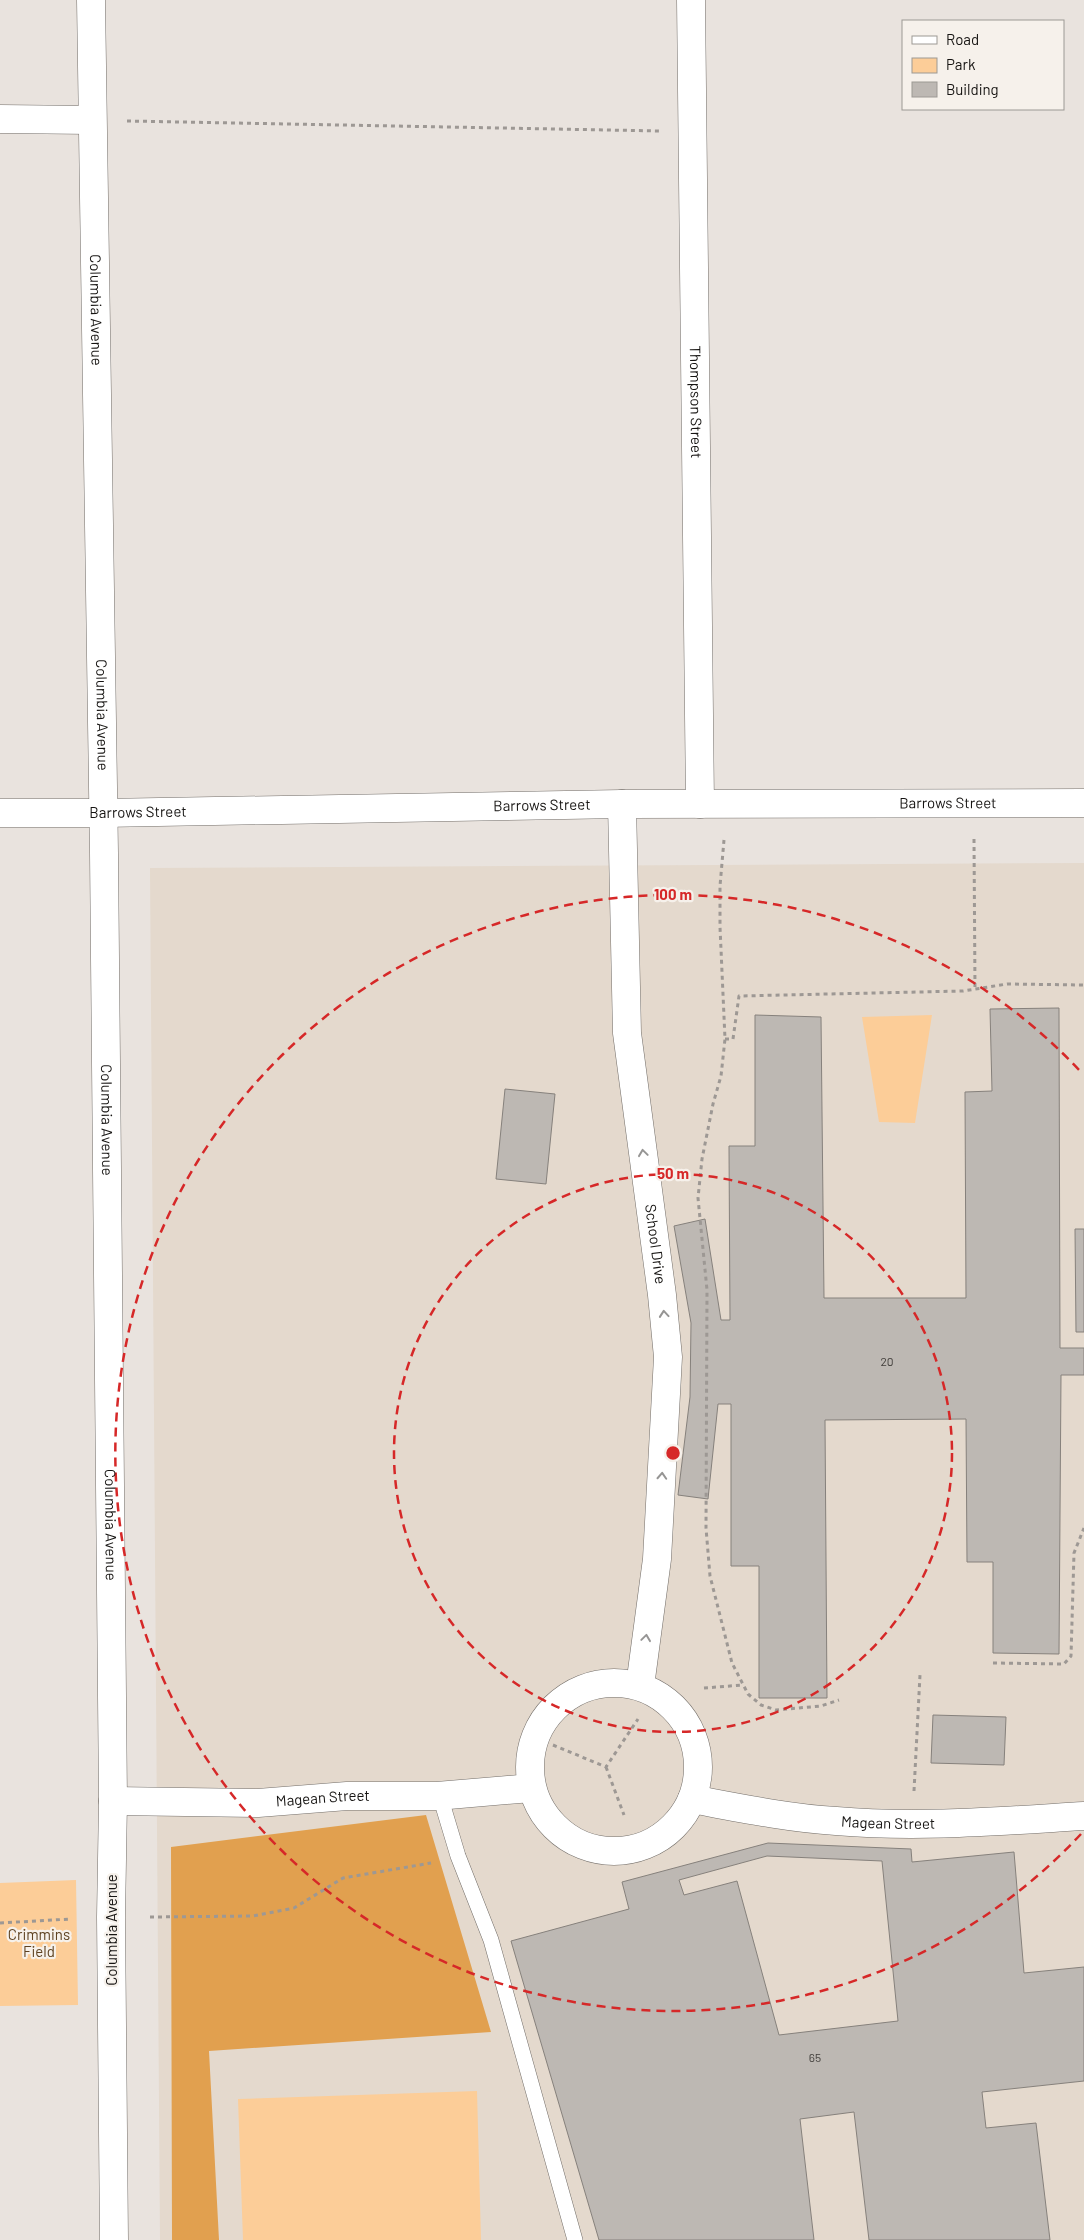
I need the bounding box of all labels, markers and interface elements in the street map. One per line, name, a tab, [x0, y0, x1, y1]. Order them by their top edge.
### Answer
legend	[902, 20, 1064, 110]
text: Road	[946, 30, 979, 48]
text: Park	[946, 55, 976, 73]
text: Building	[946, 80, 999, 98]
street label: Columbia Avenue	[87, 254, 107, 366]
street label: Thompson Street	[687, 345, 706, 459]
street label: Columbia Avenue	[93, 659, 113, 771]
street label: Barrows Street	[899, 793, 997, 811]
street label: Barrows Street	[493, 795, 591, 814]
street label: Barrows Street	[89, 802, 187, 821]
text: 100 m	[654, 885, 692, 903]
street label: Columbia Avenue	[98, 1064, 117, 1176]
one-way arrow	[638, 1149, 649, 1157]
text: 50 m	[657, 1164, 689, 1182]
street label: School Drive	[642, 1203, 670, 1285]
one-way arrow	[658, 1310, 669, 1318]
house number: 20	[880, 1354, 894, 1368]
centre of rings	[664, 1444, 682, 1462]
street label: Columbia Avenue	[102, 1469, 121, 1581]
one-way arrow	[657, 1472, 668, 1480]
one-way arrow	[640, 1634, 651, 1642]
street label: Magean Street	[275, 1786, 370, 1810]
street label: Magean Street	[841, 1811, 935, 1832]
street label: Columbia Avenue	[102, 1874, 120, 1986]
park label: Crimmins Field	[8, 1925, 70, 1960]
house number: 65	[809, 2050, 821, 2064]

